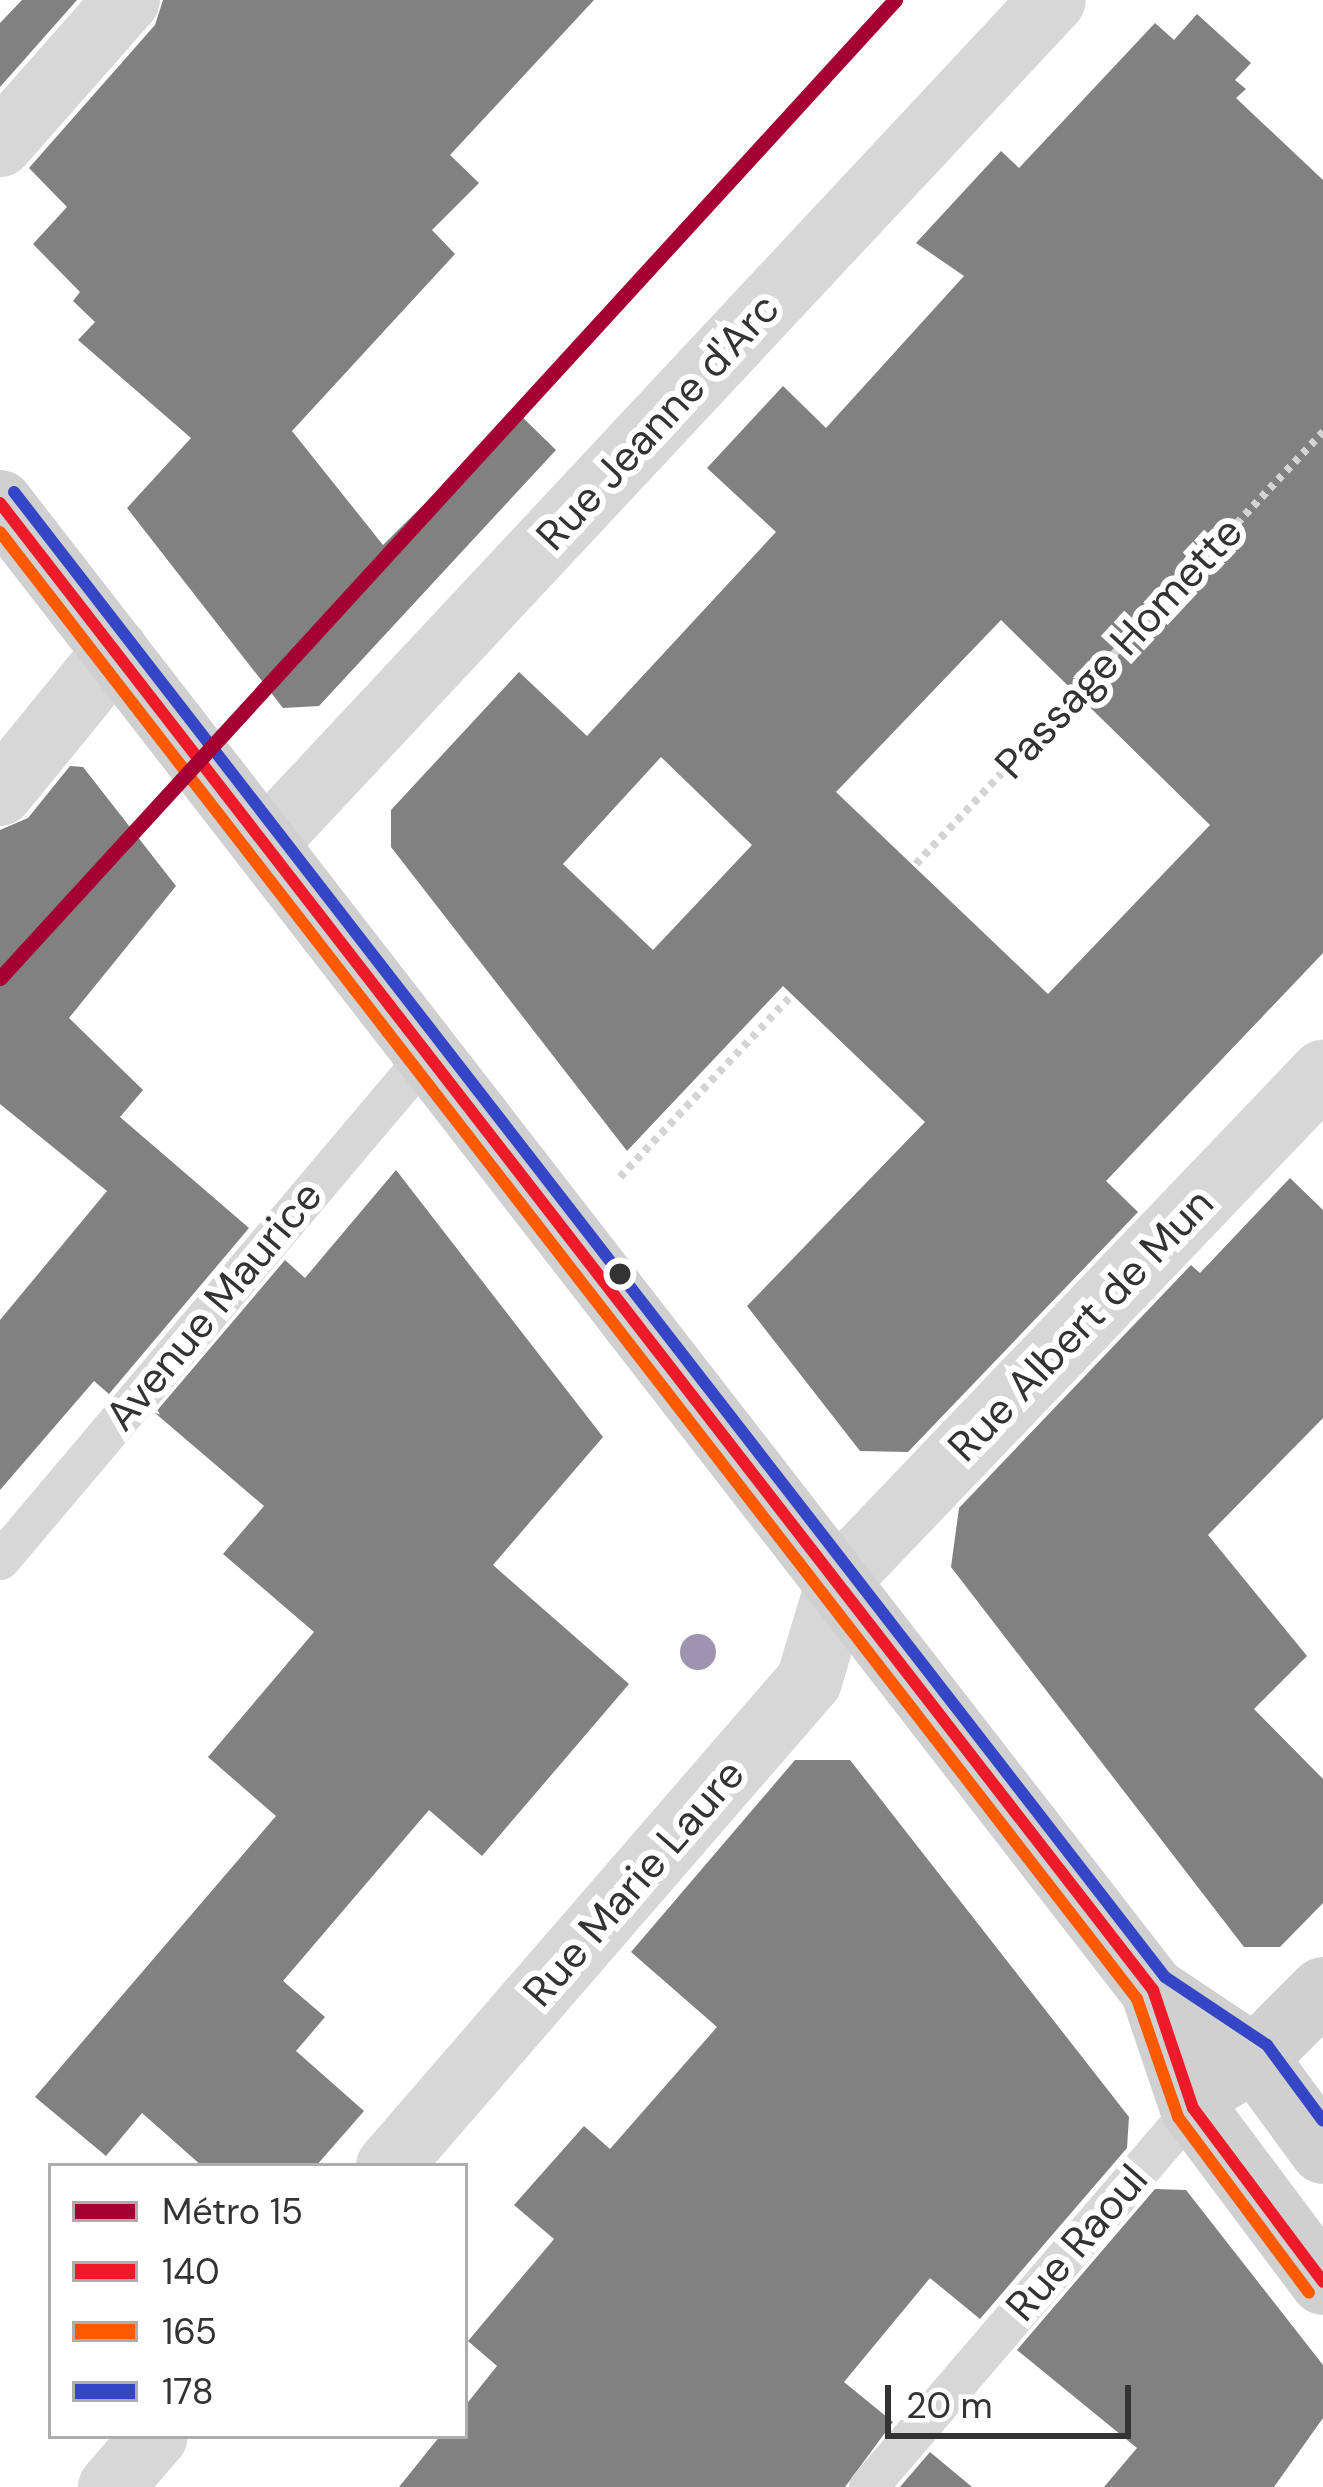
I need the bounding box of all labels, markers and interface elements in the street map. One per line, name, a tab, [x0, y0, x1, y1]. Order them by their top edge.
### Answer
street label: Rue Jeanne d'Arc	[526, 283, 790, 561]
street label: Passage Homette	[985, 507, 1253, 789]
street label: Avenue Maurice	[95, 1171, 333, 1441]
street label: Rue Albert de Mun	[938, 1178, 1224, 1472]
unlabelled marker	[609, 1263, 631, 1285]
street label: Rue Marie Laure	[513, 1749, 755, 2017]
street label: Rue Raoul	[996, 2155, 1158, 2331]
legend	[48, 2163, 468, 2439]
text: Métro 15	[162, 2188, 303, 2235]
text: 140	[162, 2248, 220, 2295]
text: 165	[162, 2308, 217, 2355]
scale bar	[891, 2361, 1137, 2435]
text: 178	[162, 2368, 214, 2415]
text: 20 m	[906, 2382, 993, 2429]

